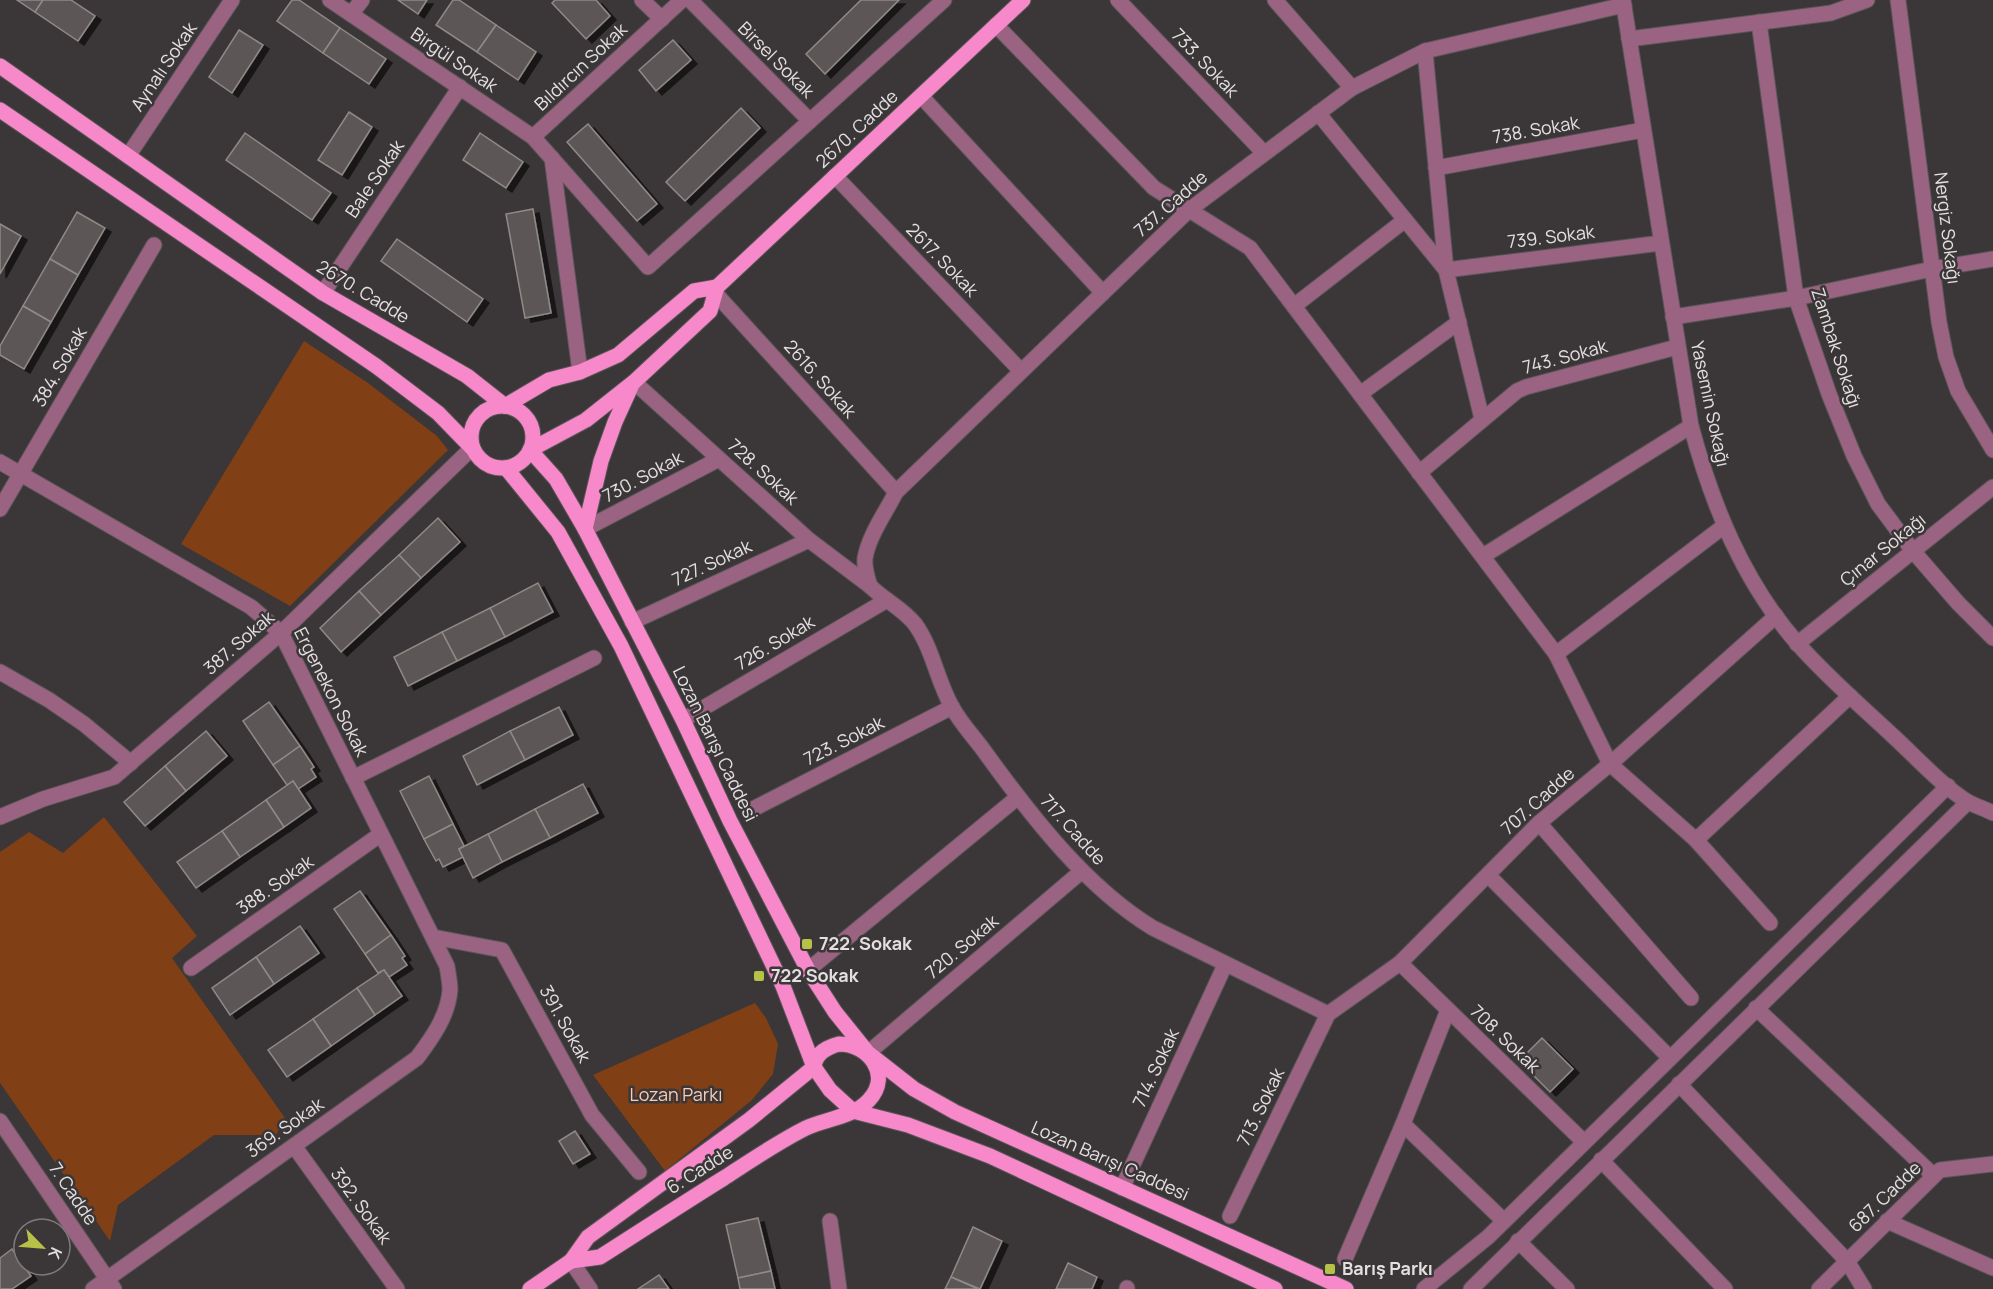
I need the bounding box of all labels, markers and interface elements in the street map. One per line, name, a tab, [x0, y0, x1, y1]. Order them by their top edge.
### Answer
street label: Aynalı Sokak	[125, 16, 202, 116]
street label: Bıldırcın Sokak	[529, 16, 633, 115]
street label: Birsel Sokak	[733, 16, 821, 103]
street label: Birgül Sokak	[406, 21, 504, 98]
street label: 733. Sokak	[1167, 23, 1245, 103]
street label: 2670. Cadde	[810, 84, 903, 173]
street label: 738. Sokak	[1491, 109, 1582, 148]
street label: Bale Sokak	[339, 134, 410, 222]
street label: 737. Cadde	[1129, 165, 1212, 242]
street label: Nergiz Sokağı	[1929, 171, 1967, 285]
street label: 2617. Sokak	[902, 217, 985, 302]
street label: 739. Sokak	[1506, 219, 1597, 253]
street label: 2670. Cadde	[313, 254, 414, 328]
street label: Zambak Sokağı	[1806, 285, 1868, 411]
street label: 384. Sokak	[27, 321, 92, 411]
street label: 743. Sokak	[1520, 333, 1611, 379]
street label: 2616. Sokak	[779, 334, 863, 423]
street label: Yasemin Sokağı	[1686, 339, 1736, 469]
street label: 728. Sokak	[723, 433, 805, 510]
street label: 730. Sokak	[598, 444, 688, 507]
street label: Çınar Sokağı	[1835, 507, 1930, 591]
street label: 727. Sokak	[668, 533, 756, 591]
street label: 387. Sokak	[198, 604, 279, 680]
street label: 726. Sokak	[730, 609, 819, 675]
street label: Ergenekon Sokak	[289, 623, 375, 761]
street label: Lozan Barışı Caddesi	[668, 662, 764, 825]
street label: 723. Sokak	[799, 709, 889, 771]
street label: 707. Cadde	[1496, 761, 1579, 840]
street label: 717. Cadde	[1036, 789, 1112, 870]
street label: 388. Sokak	[231, 848, 318, 919]
street label: 720. Sokak	[920, 908, 1004, 984]
place label: 722. Sokak	[819, 931, 913, 955]
marker: 722. Sokak	[800, 937, 814, 951]
place label: 722 Sokak	[771, 963, 860, 987]
marker: 722 Sokak	[752, 969, 766, 983]
street label: 391. Sokak	[535, 980, 598, 1068]
street label: 708. Sokak	[1466, 999, 1547, 1078]
street label: 714. Sokak	[1126, 1023, 1184, 1111]
street label: 713. Sokak	[1231, 1063, 1290, 1149]
park label: Lozan Parkı	[630, 1082, 722, 1106]
street label: 369. Sokak	[241, 1091, 329, 1163]
street label: Lozan Barışı Caddesi	[1028, 1115, 1193, 1206]
street label: 6. Cadde	[662, 1139, 737, 1199]
street label: 687. Cadde	[1843, 1156, 1926, 1237]
street label: 7. Cadde	[44, 1157, 104, 1229]
street label: 392. Sokak	[326, 1162, 398, 1249]
north arrow	[12, 1217, 72, 1277]
text: K	[43, 1244, 68, 1263]
place label: Barış Parkı	[1342, 1256, 1433, 1280]
marker: Barış Parkı	[1323, 1262, 1337, 1276]

